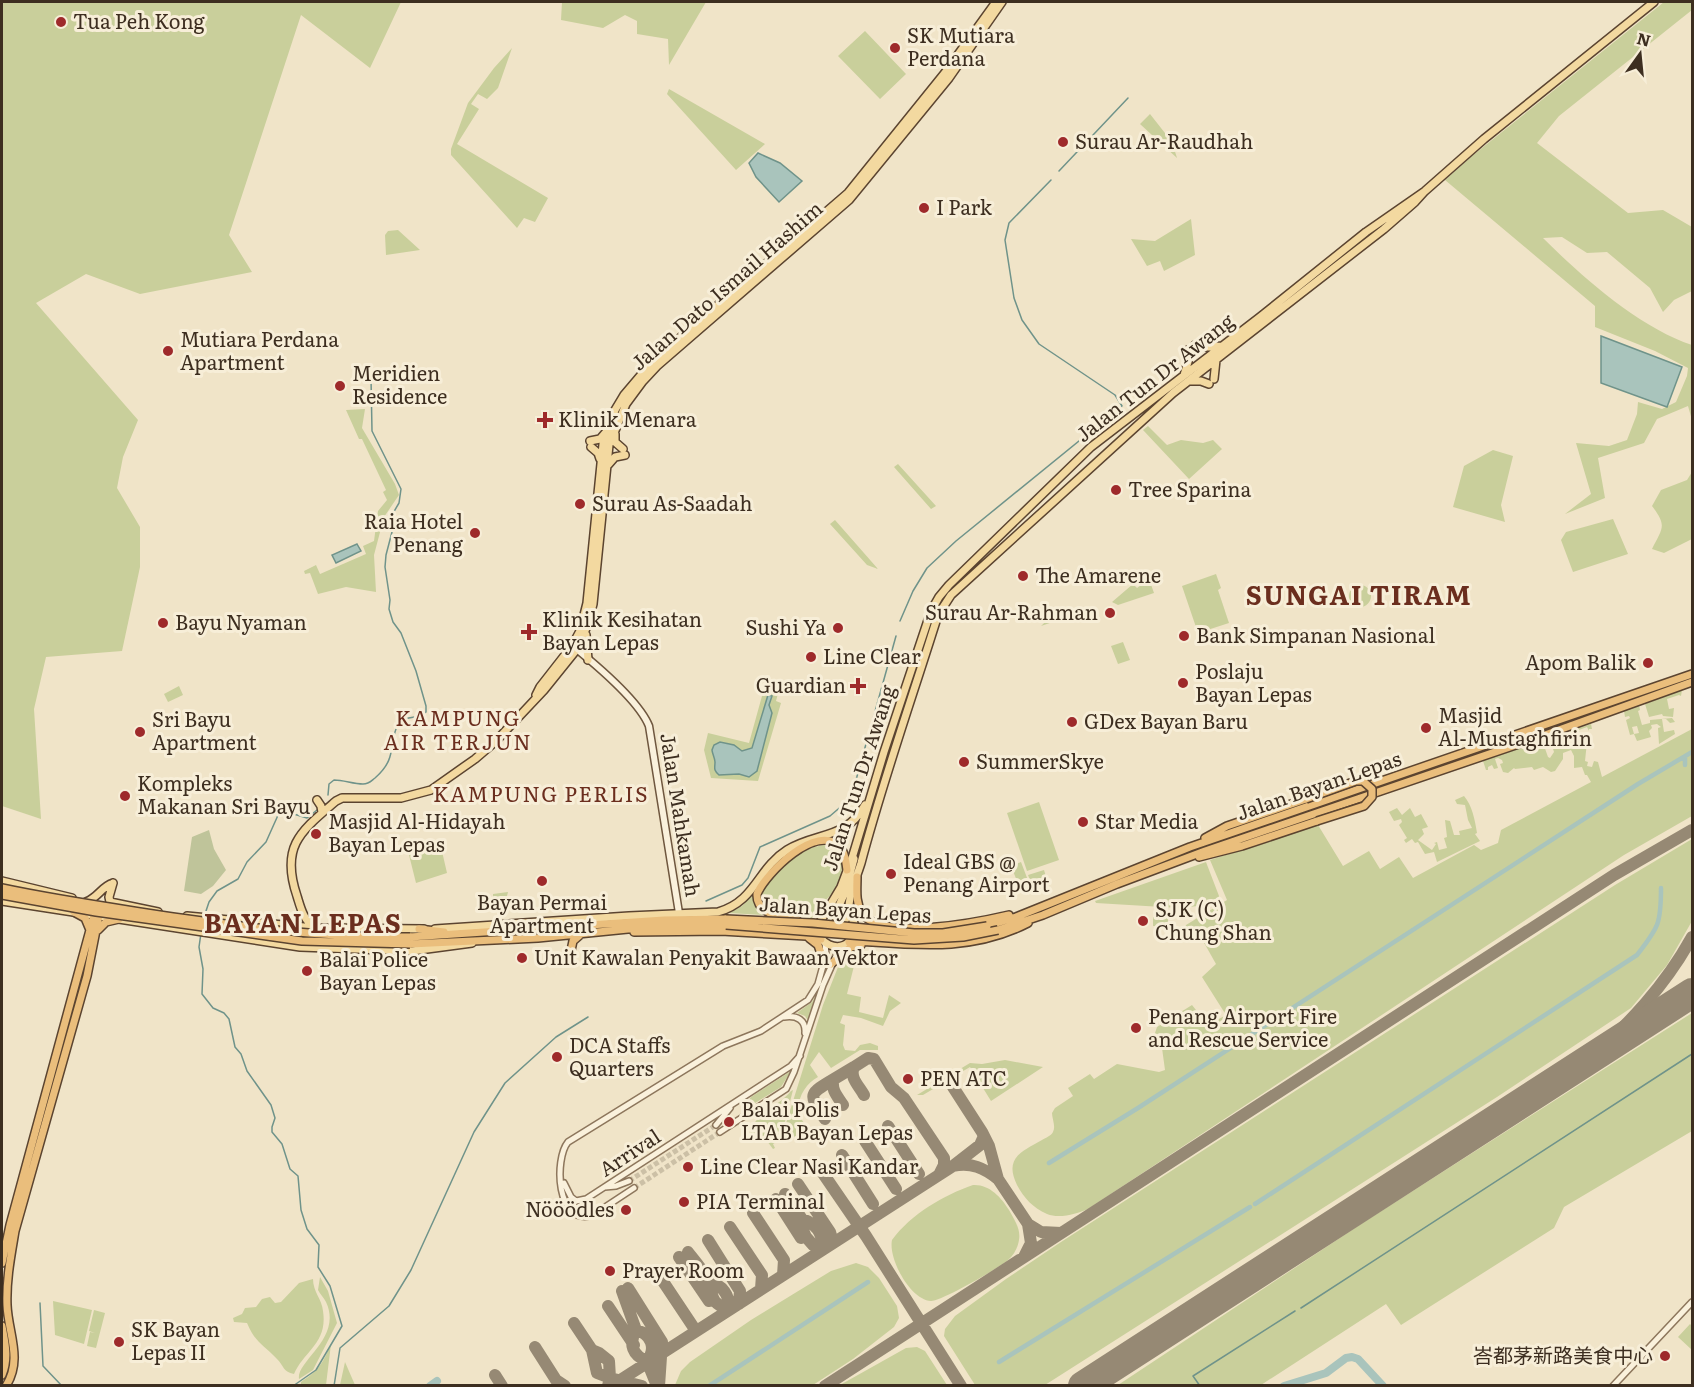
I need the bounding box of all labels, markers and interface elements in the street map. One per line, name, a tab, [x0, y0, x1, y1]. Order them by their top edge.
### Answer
place label: Tua Peh Kong	[73, 5, 206, 35]
marker: Tua Peh Kong	[54, 15, 68, 29]
place label: SK Mutiara Perdana	[907, 19, 1015, 72]
north arrow	[1610, 24, 1670, 84]
text: N	[1635, 25, 1654, 52]
marker: SK Mutiara Perdana	[888, 41, 902, 55]
place label: Surau Ar-Raudhah	[1075, 125, 1253, 155]
marker: Surau Ar-Raudhah	[1056, 135, 1070, 149]
place label: I Park	[936, 191, 993, 221]
street label: Jalan Dato Ismail Hashim	[623, 193, 828, 376]
marker: I Park	[917, 201, 931, 215]
street label: Jalan Tun Dr Awang	[1068, 304, 1240, 448]
place label: Mutiara Perdana Apartment	[180, 323, 339, 376]
marker: Mutiara Perdana Apartment	[161, 344, 175, 358]
place label: Meridien Residence	[352, 357, 447, 410]
marker: Meridien Residence	[333, 379, 347, 393]
place label: Klinik Menara	[558, 403, 697, 433]
marker: Klinik Menara	[536, 411, 554, 429]
place label: Tree Sparina	[1128, 473, 1252, 503]
marker: Tree Sparina	[1109, 483, 1123, 497]
place label: Surau As-Saadah	[592, 487, 753, 517]
marker: Surau As-Saadah	[573, 497, 587, 511]
place label: Raia Hotel Penang	[364, 505, 464, 558]
marker: Raia Hotel Penang	[468, 526, 482, 540]
place label: The Amarene	[1035, 559, 1161, 589]
marker: The Amarene	[1016, 569, 1030, 583]
district label: SUNGAI TIRAM	[1246, 574, 1472, 613]
place label: Surau Ar-Rahman	[925, 596, 1098, 626]
place label: Klinik Kesihatan Bayan Lepas	[542, 603, 702, 656]
place label: Bayu Nyaman	[175, 606, 307, 636]
marker: Surau Ar-Rahman	[1103, 606, 1117, 620]
place label: Sushi Ya	[746, 611, 826, 641]
marker: Bayu Nyaman	[156, 616, 170, 630]
place label: Bank Simpanan Nasional	[1196, 619, 1436, 649]
marker: Sushi Ya	[831, 621, 845, 635]
marker: Klinik Kesihatan Bayan Lepas	[520, 623, 538, 641]
marker: Bank Simpanan Nasional	[1177, 629, 1191, 643]
place label: Line Clear	[823, 640, 921, 670]
place label: Apom Balik	[1525, 646, 1637, 676]
marker: Line Clear	[804, 650, 818, 664]
place label: Poslaju Bayan Lepas	[1195, 655, 1312, 708]
marker: Apom Balik	[1641, 656, 1655, 670]
place label: Guardian	[756, 669, 846, 699]
marker: Poslaju Bayan Lepas	[1176, 676, 1190, 690]
marker: Guardian	[851, 679, 865, 693]
street label: Jalan Tun Dr Awang	[813, 680, 902, 874]
place label: Masjid Al-Mustaghfirin	[1438, 699, 1592, 752]
district label: KAMPUNG AIR TERJUN	[384, 701, 532, 756]
place label: Sri Bayu Apartment	[152, 703, 257, 756]
place label: GDex Bayan Baru	[1084, 705, 1248, 735]
marker: GDex Bayan Baru	[1065, 715, 1079, 729]
marker: Masjid Al-Mustaghfirin	[1419, 721, 1433, 735]
marker: Sri Bayu Apartment	[133, 725, 147, 739]
street label: Jalan Mahkamah	[654, 731, 710, 899]
street label: Jalan Bayan Lepas	[1232, 742, 1405, 826]
place label: SummerSkye	[976, 745, 1104, 775]
marker: SummerSkye	[957, 755, 971, 769]
place label: Kompleks Makanan Sri Bayu	[137, 767, 311, 820]
district label: KAMPUNG PERLIS	[433, 777, 649, 808]
marker: Kompleks Makanan Sri Bayu	[118, 789, 132, 803]
place label: Masjid Al-Hidayah Bayan Lepas	[328, 805, 505, 858]
place label: Star Media	[1095, 805, 1199, 835]
marker: Star Media	[1076, 815, 1090, 829]
marker: Masjid Al-Hidayah Bayan Lepas	[309, 827, 323, 841]
place label: Ideal GBS @ Penang Airport	[903, 845, 1050, 898]
marker: Ideal GBS @ Penang Airport	[884, 867, 898, 881]
marker: Bayan Permai Apartment	[535, 874, 549, 888]
place label: Bayan Permai Apartment	[477, 886, 608, 939]
street label: Jalan Bayan Lepas	[758, 887, 932, 929]
place label: SJK (C) Chung Shan	[1155, 893, 1272, 946]
district label: BAYAN LEPAS	[204, 902, 402, 941]
marker: SJK (C) Chung Shan	[1136, 914, 1150, 928]
place label: Unit Kawalan Penyakit Bawaan Vektor	[534, 941, 898, 971]
place label: Balai Police Bayan Lepas	[319, 943, 436, 996]
marker: Unit Kawalan Penyakit Bawaan Vektor	[515, 951, 529, 965]
marker: Balai Police Bayan Lepas	[300, 964, 314, 978]
place label: Penang Airport Fire and Rescue Service	[1148, 1000, 1337, 1053]
marker: Penang Airport Fire and Rescue Service	[1129, 1021, 1143, 1035]
place label: DCA Staffs Quarters	[569, 1029, 670, 1082]
marker: DCA Staffs Quarters	[550, 1050, 564, 1064]
place label: PEN ATC	[920, 1062, 1007, 1092]
marker: PEN ATC	[901, 1072, 915, 1086]
place label: Balai Polis LTAB Bayan Lepas	[741, 1093, 913, 1146]
marker: Balai Polis LTAB Bayan Lepas	[722, 1115, 736, 1129]
street label: Arrival	[592, 1120, 666, 1183]
place label: Line Clear Nasi Kandar	[700, 1150, 919, 1180]
marker: Line Clear Nasi Kandar	[681, 1160, 695, 1174]
place label: PIA Terminal	[696, 1185, 825, 1215]
place label: Nööödles	[525, 1193, 614, 1223]
marker: PIA Terminal	[677, 1195, 691, 1209]
marker: Nööödles	[619, 1203, 633, 1217]
place label: Prayer Room	[622, 1254, 744, 1284]
marker: Prayer Room	[603, 1264, 617, 1278]
place label: SK Bayan Lepas II	[131, 1313, 220, 1366]
marker: SK Bayan Lepas II	[112, 1335, 126, 1349]
place label: 峇都茅新路美食中心	[1473, 1339, 1653, 1369]
marker: 峇都茅新路美食中心	[1658, 1349, 1672, 1363]

